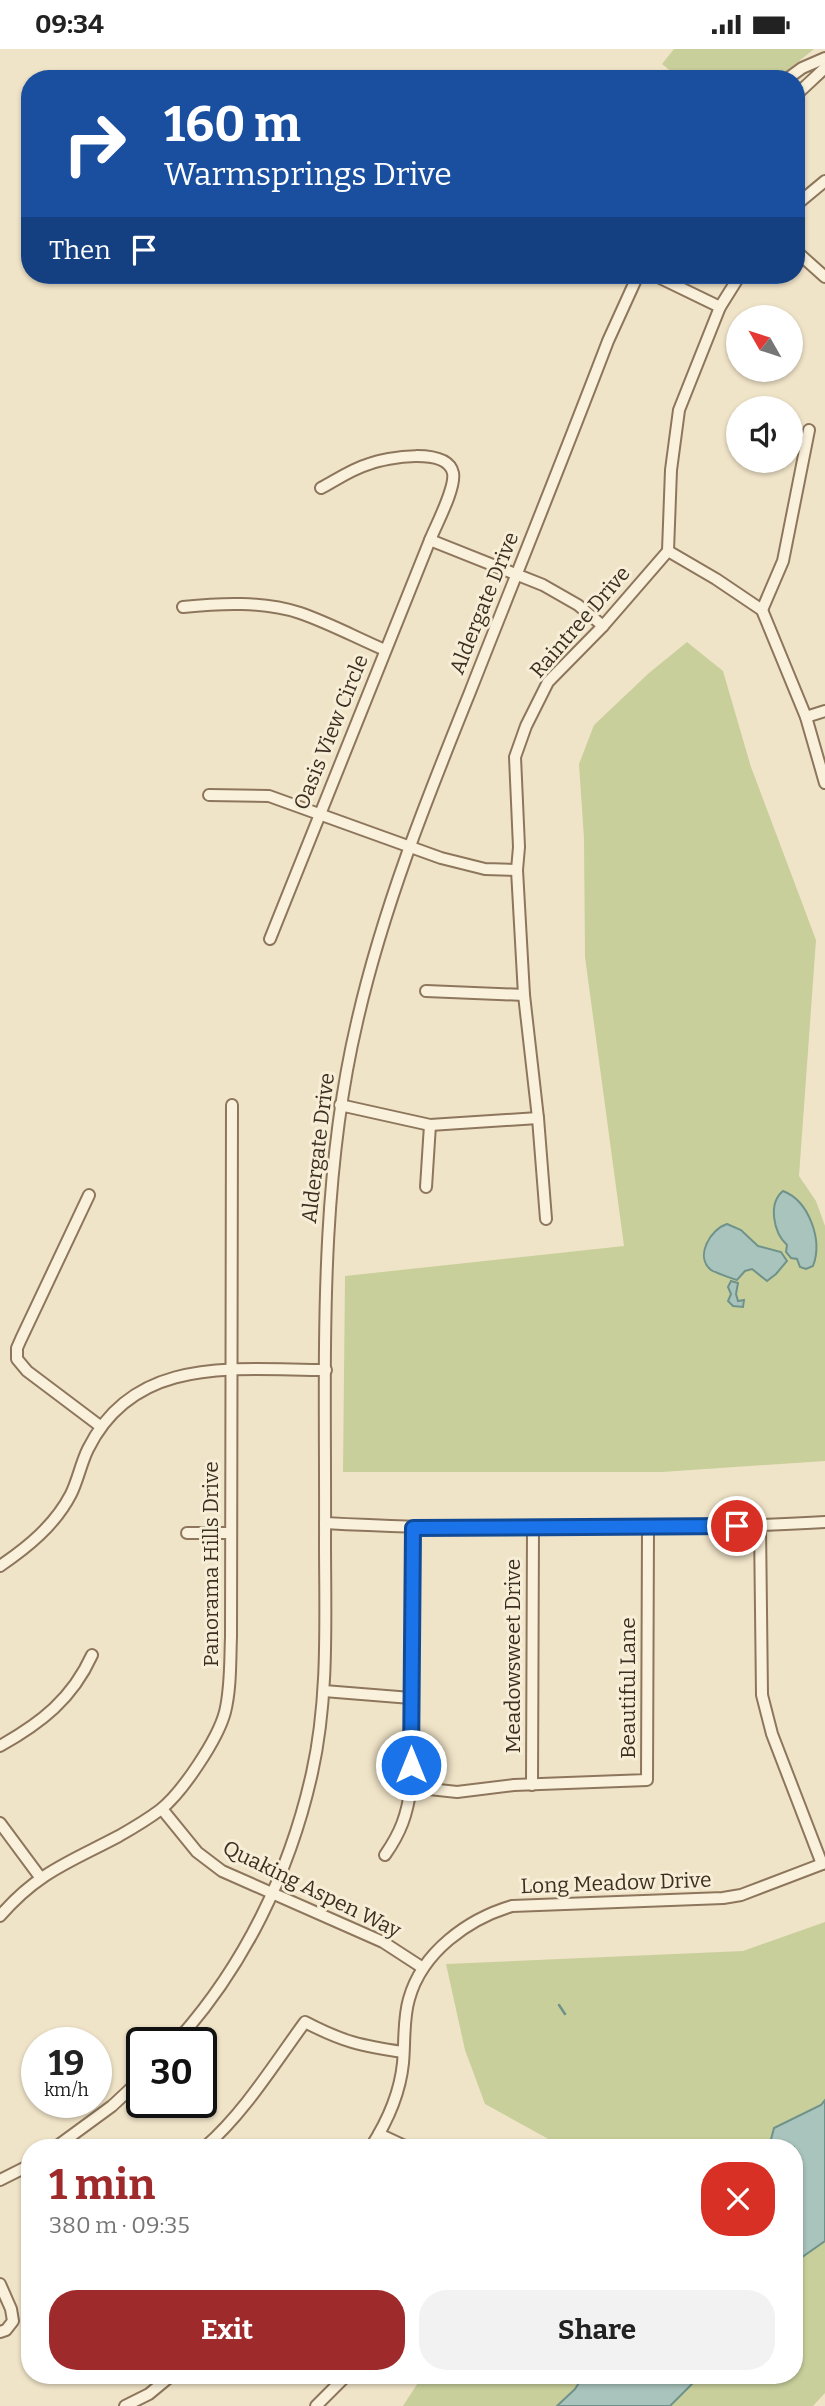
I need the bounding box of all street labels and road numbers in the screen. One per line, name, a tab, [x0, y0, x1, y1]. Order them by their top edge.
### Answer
street label: Aldergate Drive	[444, 528, 524, 678]
street label: Raintree Drive	[524, 561, 636, 683]
street label: Oasis View Circle	[288, 651, 374, 813]
street label: Aldergate Drive	[296, 1071, 340, 1225]
street label: Panorama Hills Drive	[198, 1461, 224, 1667]
street label: Meadowsweet Drive	[500, 1559, 526, 1753]
street label: Beautiful Lane	[615, 1617, 641, 1759]
street label: Quaking Aspen Way	[219, 1835, 406, 1944]
street label: Long Meadow Drive	[520, 1867, 712, 1899]

